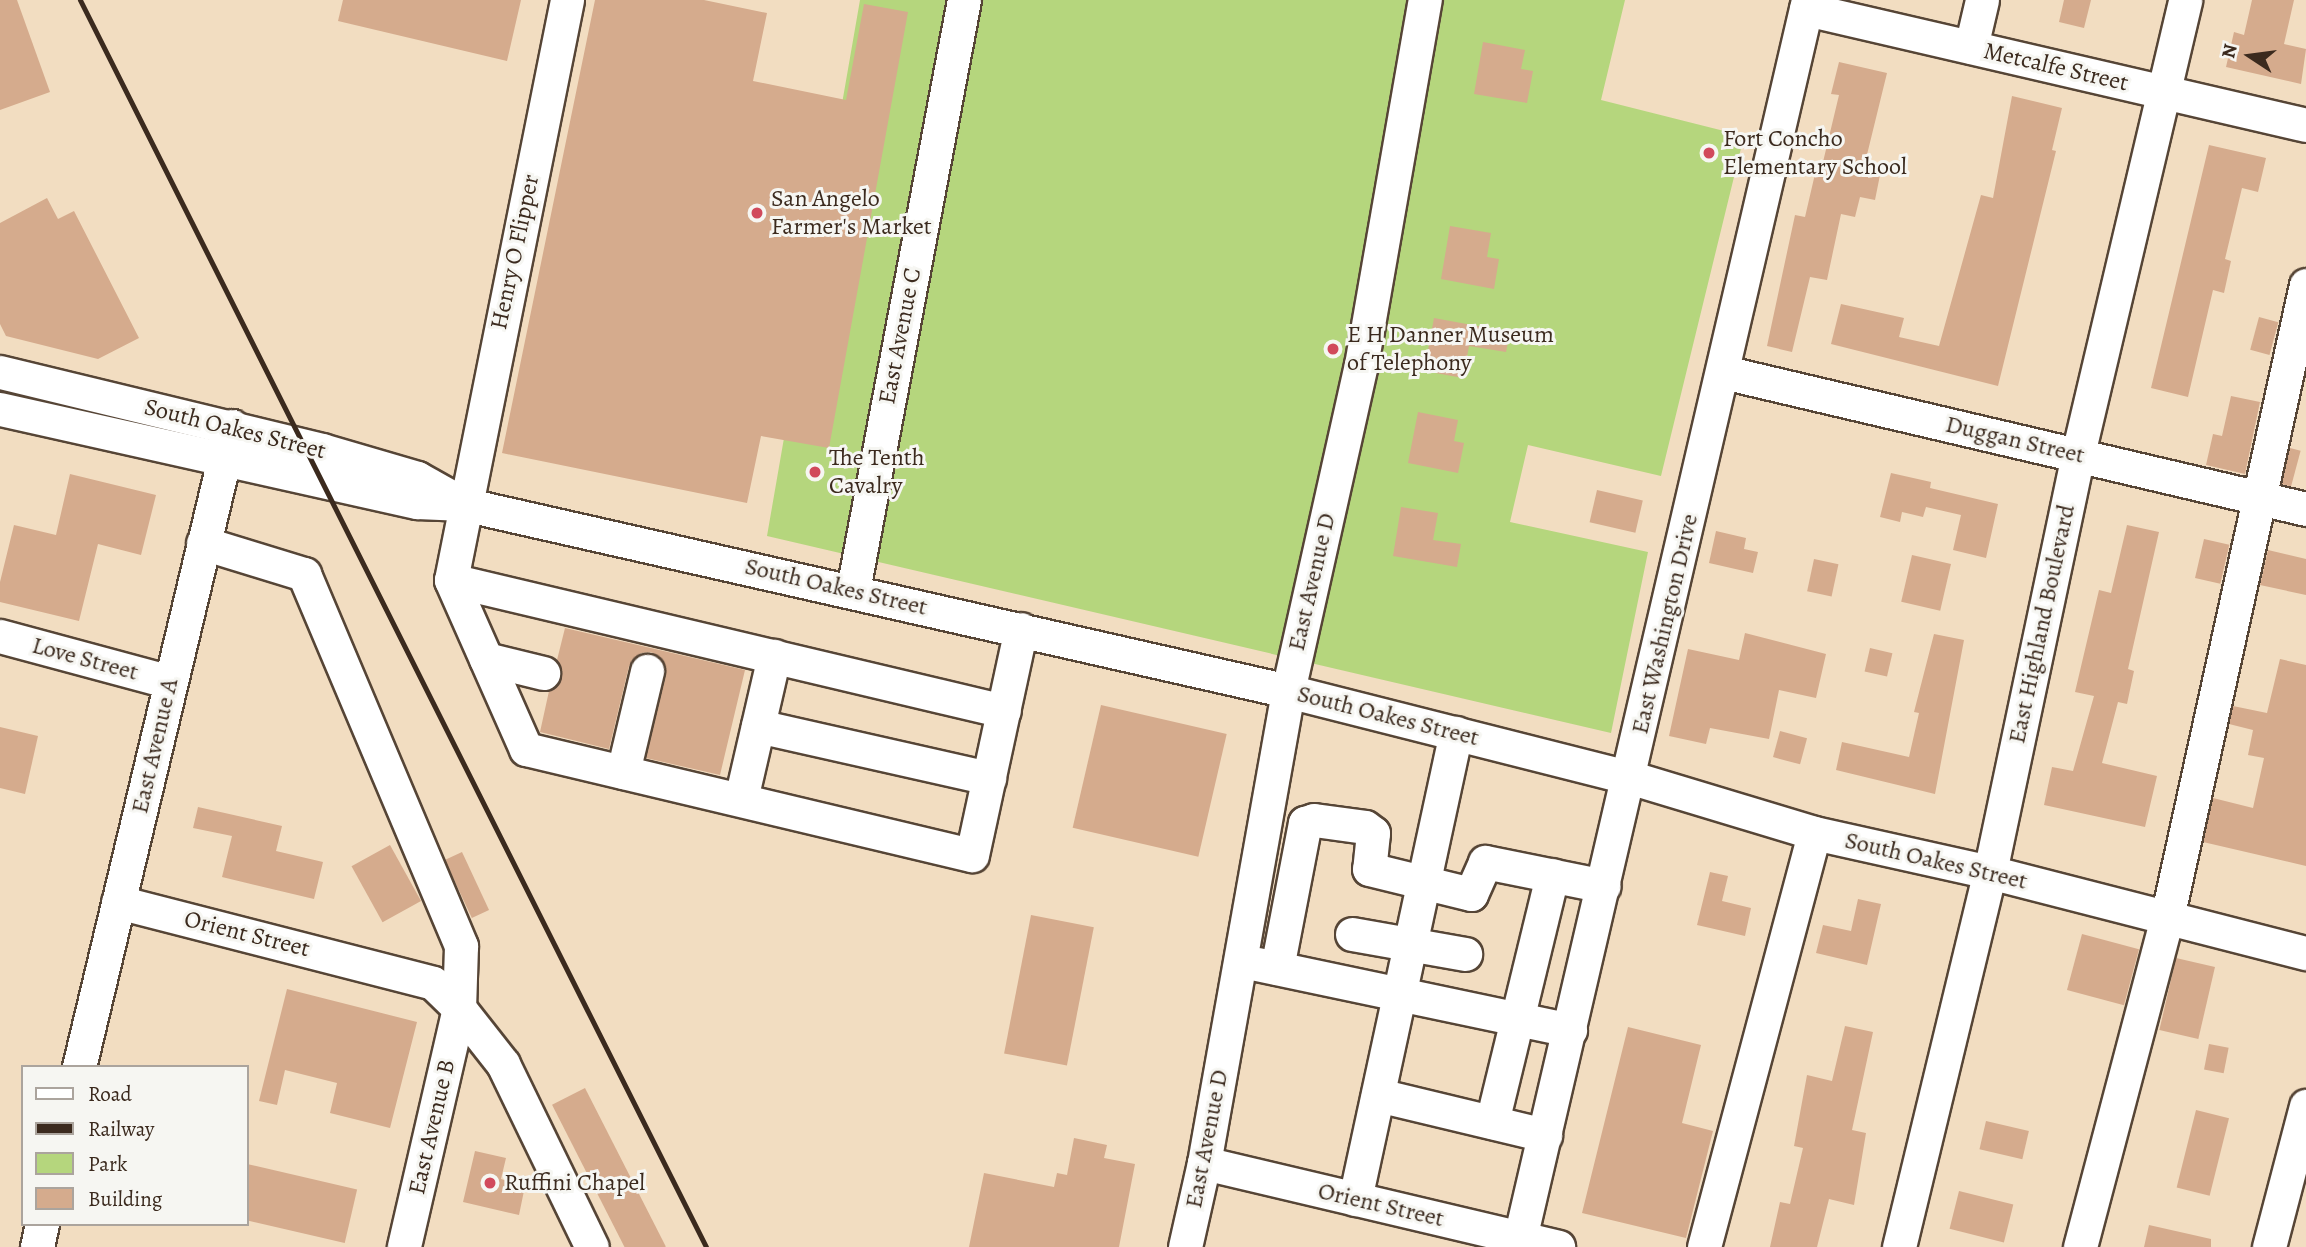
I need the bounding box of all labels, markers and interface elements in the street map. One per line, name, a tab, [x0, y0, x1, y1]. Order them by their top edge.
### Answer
north arrow	[2215, 21, 2285, 91]
street label: Metcalfe Street	[1981, 36, 2131, 98]
text: N	[2215, 42, 2244, 61]
place label: Fort Concho Elementary School	[1723, 125, 1907, 181]
marker: Fort Concho Elementary School	[1701, 145, 1717, 161]
street label: Henry O Flipper	[484, 172, 546, 332]
place label: San Angelo Farmer's Market	[771, 185, 932, 241]
marker: San Angelo Farmer's Market	[749, 205, 765, 221]
street label: East Avenue C	[873, 265, 927, 407]
place label: E H Danner Museum of Telephony	[1347, 321, 1554, 377]
marker: E H Danner Museum of Telephony	[1325, 341, 1341, 357]
street label: South Oakes Street	[141, 393, 329, 465]
street label: Duggan Street	[1943, 410, 2087, 470]
place label: The Tenth Cavalry	[829, 444, 925, 500]
marker: The Tenth Cavalry	[807, 464, 823, 480]
street label: East Highland Boulevard	[2003, 502, 2081, 746]
street label: East Avenue D	[1282, 510, 1342, 654]
street label: East Washington Drive	[1626, 511, 1704, 737]
street label: South Oakes Street	[742, 552, 930, 622]
street label: Love Street	[29, 631, 141, 687]
street label: East Avenue A	[126, 676, 184, 816]
street label: South Oakes Street	[1294, 680, 1482, 752]
street label: South Oakes Street	[1842, 826, 2030, 896]
street label: Orient Street	[181, 905, 313, 963]
street label: East Avenue B	[402, 1057, 462, 1197]
legend	[21, 1065, 248, 1226]
street label: East Avenue D	[1179, 1067, 1235, 1211]
text: Road	[88, 1080, 132, 1108]
text: Railway	[88, 1115, 154, 1143]
text: Park	[88, 1150, 127, 1178]
place label: Ruffini Chapel	[504, 1169, 645, 1197]
marker: Ruffini Chapel	[482, 1175, 498, 1191]
street label: Orient Street	[1315, 1177, 1447, 1233]
text: Building	[88, 1185, 162, 1213]

